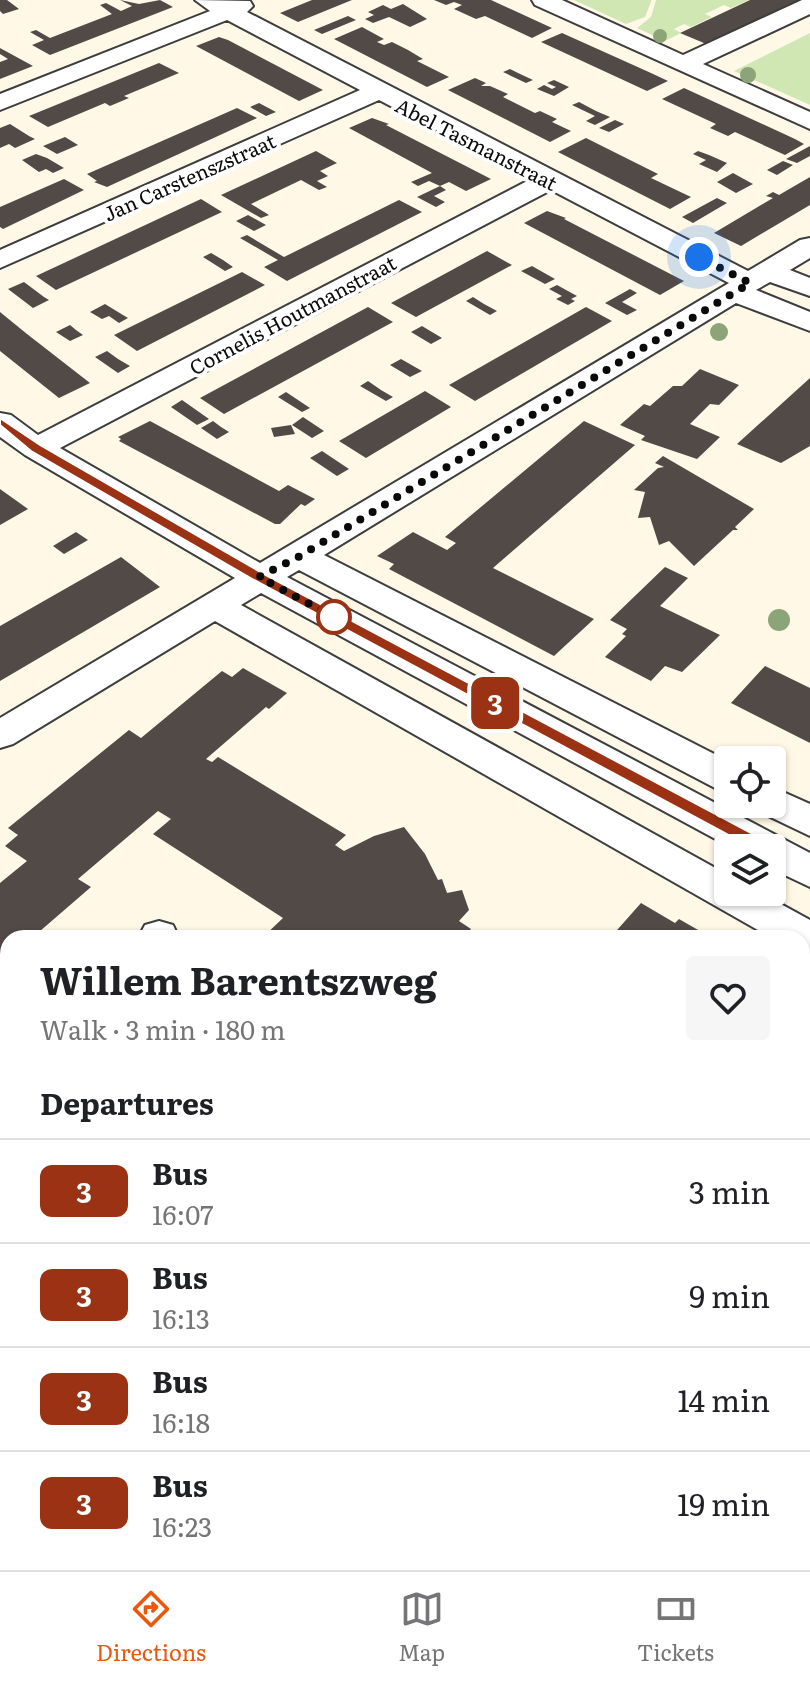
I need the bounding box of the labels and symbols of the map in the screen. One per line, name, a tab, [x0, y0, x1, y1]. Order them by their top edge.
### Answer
street label: Abel Tasmanstraat	[391, 89, 563, 197]
street label: Jan Carstenszstraat	[98, 125, 280, 227]
your location	[679, 237, 719, 277]
street label: Cornelis Houtmanstraat	[183, 247, 401, 381]
unlabelled marker	[317, 600, 351, 634]
line badge: 3	[469, 677, 521, 729]

